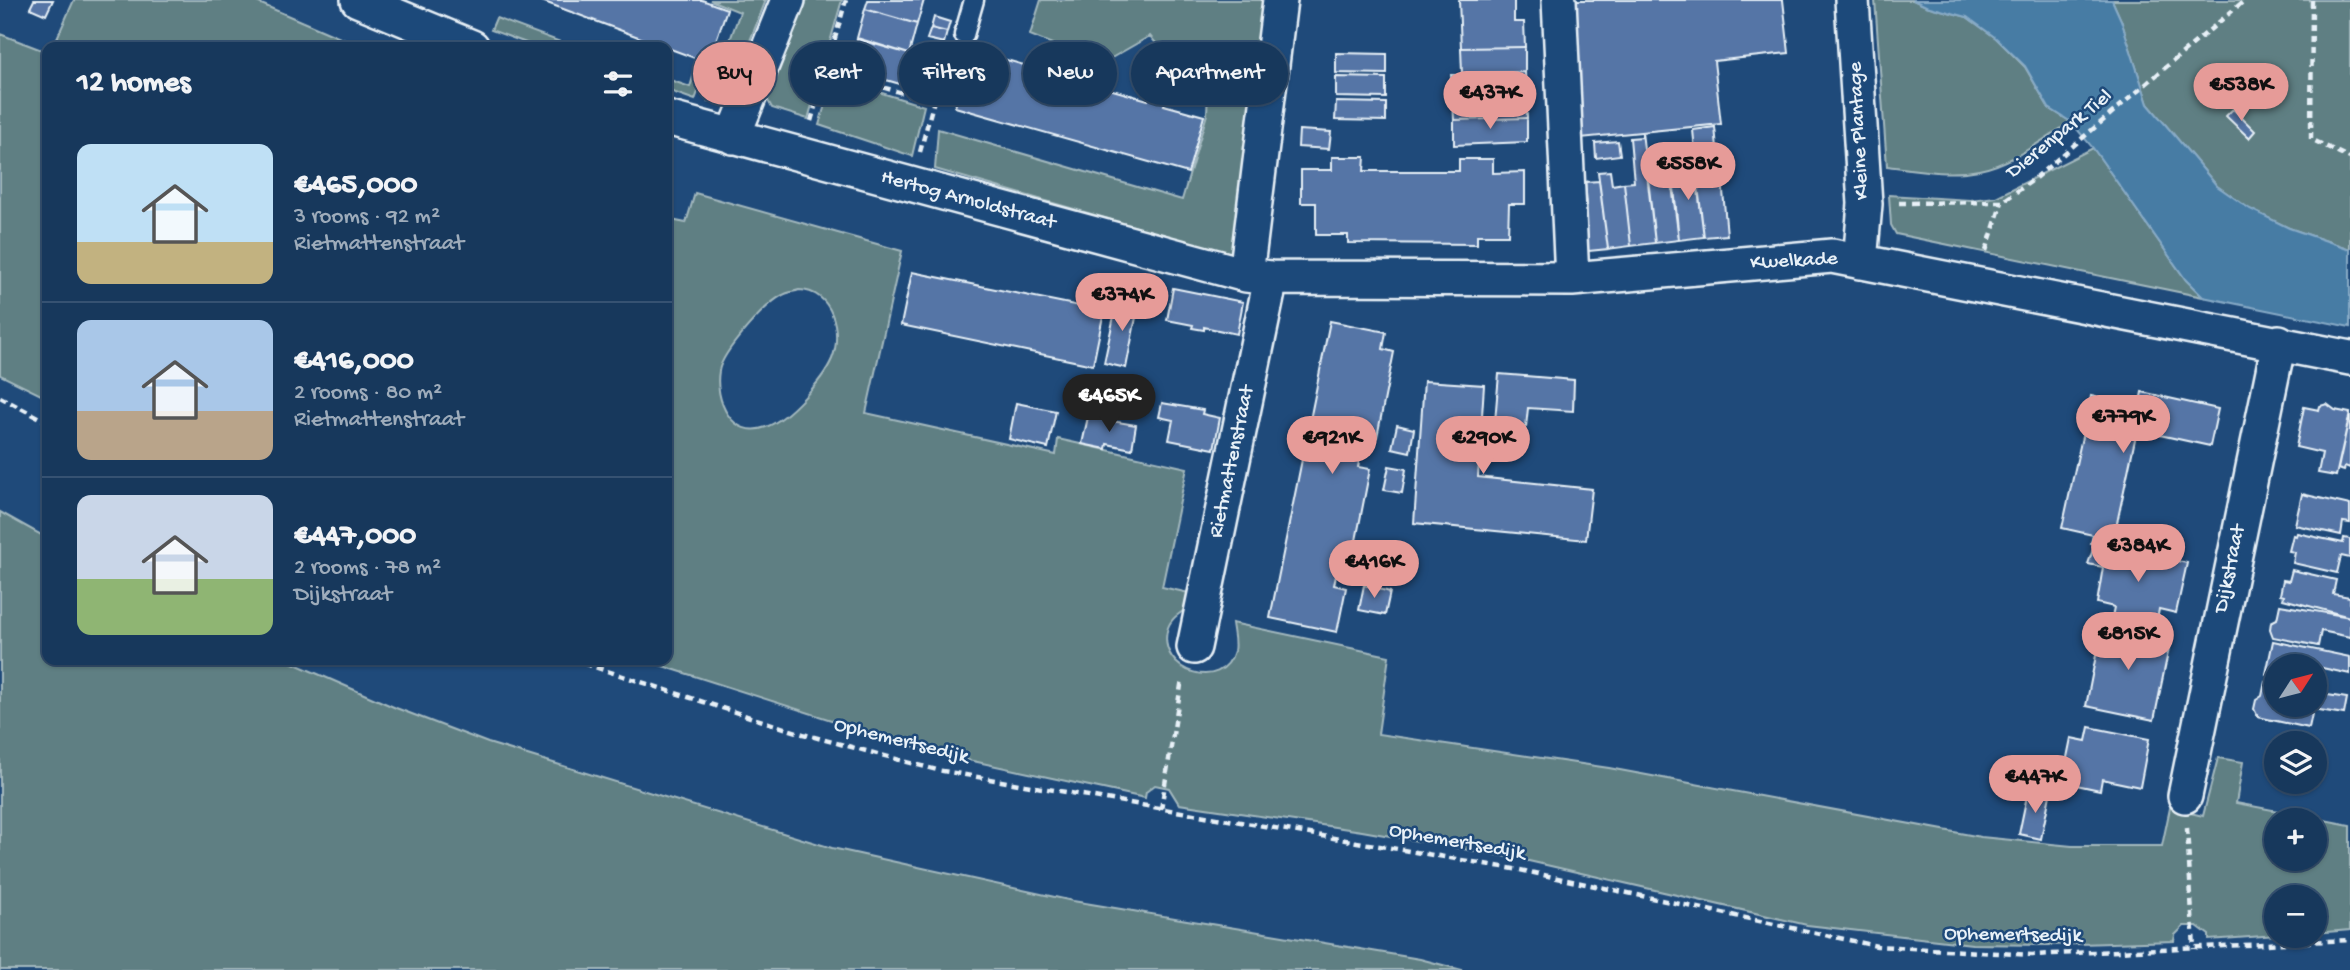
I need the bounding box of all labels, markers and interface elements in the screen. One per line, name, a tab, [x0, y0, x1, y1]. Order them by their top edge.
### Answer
chip: Buy	[693, 42, 776, 105]
chip: Rent	[790, 42, 885, 105]
chip: Filters	[899, 42, 1009, 105]
chip: New	[1023, 42, 1117, 105]
chip: Apartment	[1131, 42, 1288, 105]
street label: Kleine Plantage	[1844, 60, 1876, 201]
pin: €538K	[2192, 64, 2290, 123]
icon: filters	[599, 65, 637, 103]
text: 12 homes	[77, 67, 190, 102]
pin: €437K	[1441, 72, 1539, 131]
text: €538K	[2210, 72, 2273, 99]
text: €437K	[1459, 80, 1521, 107]
street label: Dierenpark Tiel	[2000, 85, 2118, 187]
pin: €558K	[1639, 142, 1737, 202]
text: €558K	[1656, 151, 1720, 178]
street label: Hertog Arnoldstraat	[878, 166, 1060, 237]
text: €465,000	[294, 169, 418, 204]
icon: home	[133, 172, 217, 256]
text: 3 rooms · 92 m²	[294, 204, 440, 231]
text: Rietmattenstraat	[294, 231, 464, 258]
street label: Kwelkade	[1750, 247, 1839, 277]
pin: €374K	[1073, 274, 1171, 333]
text: €374K	[1091, 282, 1153, 309]
text: €416,000	[294, 345, 414, 380]
icon: home	[133, 348, 217, 432]
pin: €465K	[1060, 374, 1158, 434]
text: 2 rooms · 80 m²	[294, 380, 442, 407]
street label: Rietmattenstraat	[1205, 381, 1262, 540]
text: €465K	[1079, 383, 1140, 410]
pin: €779K	[2074, 396, 2172, 455]
text: €779K	[2092, 404, 2154, 431]
text: Rietmattenstraat	[294, 407, 464, 434]
pin: €921K	[1283, 416, 1381, 476]
pin: €290K	[1434, 416, 1532, 476]
text: €921K	[1303, 425, 1361, 452]
text: €290K	[1452, 425, 1514, 452]
text: €447,000	[294, 520, 416, 555]
street label: Dijkstraat	[2209, 520, 2253, 617]
icon: home	[133, 523, 217, 607]
pin: €384K	[2089, 524, 2187, 584]
text: €384K	[2107, 533, 2169, 560]
pin: €416K	[1325, 540, 1423, 600]
text: €416K	[1345, 549, 1403, 576]
text: 2 rooms · 78 m²	[294, 555, 441, 582]
text: Dijkstraat	[294, 582, 392, 609]
pin: €815K	[2079, 612, 2177, 672]
text: €815K	[2098, 621, 2158, 648]
north arrow	[2264, 654, 2328, 718]
map controls	[2264, 654, 2327, 948]
street label: Ophemertsedijk	[831, 713, 973, 771]
button: layers	[2264, 731, 2327, 794]
pin: €447K	[1986, 756, 2084, 815]
text: €447K	[2005, 764, 2065, 791]
button: +	[2264, 808, 2327, 871]
street label: Ophemertsedijk	[1387, 819, 1530, 868]
button: −	[2264, 885, 2327, 948]
street label: Ophemertsedijk	[1944, 922, 2085, 950]

